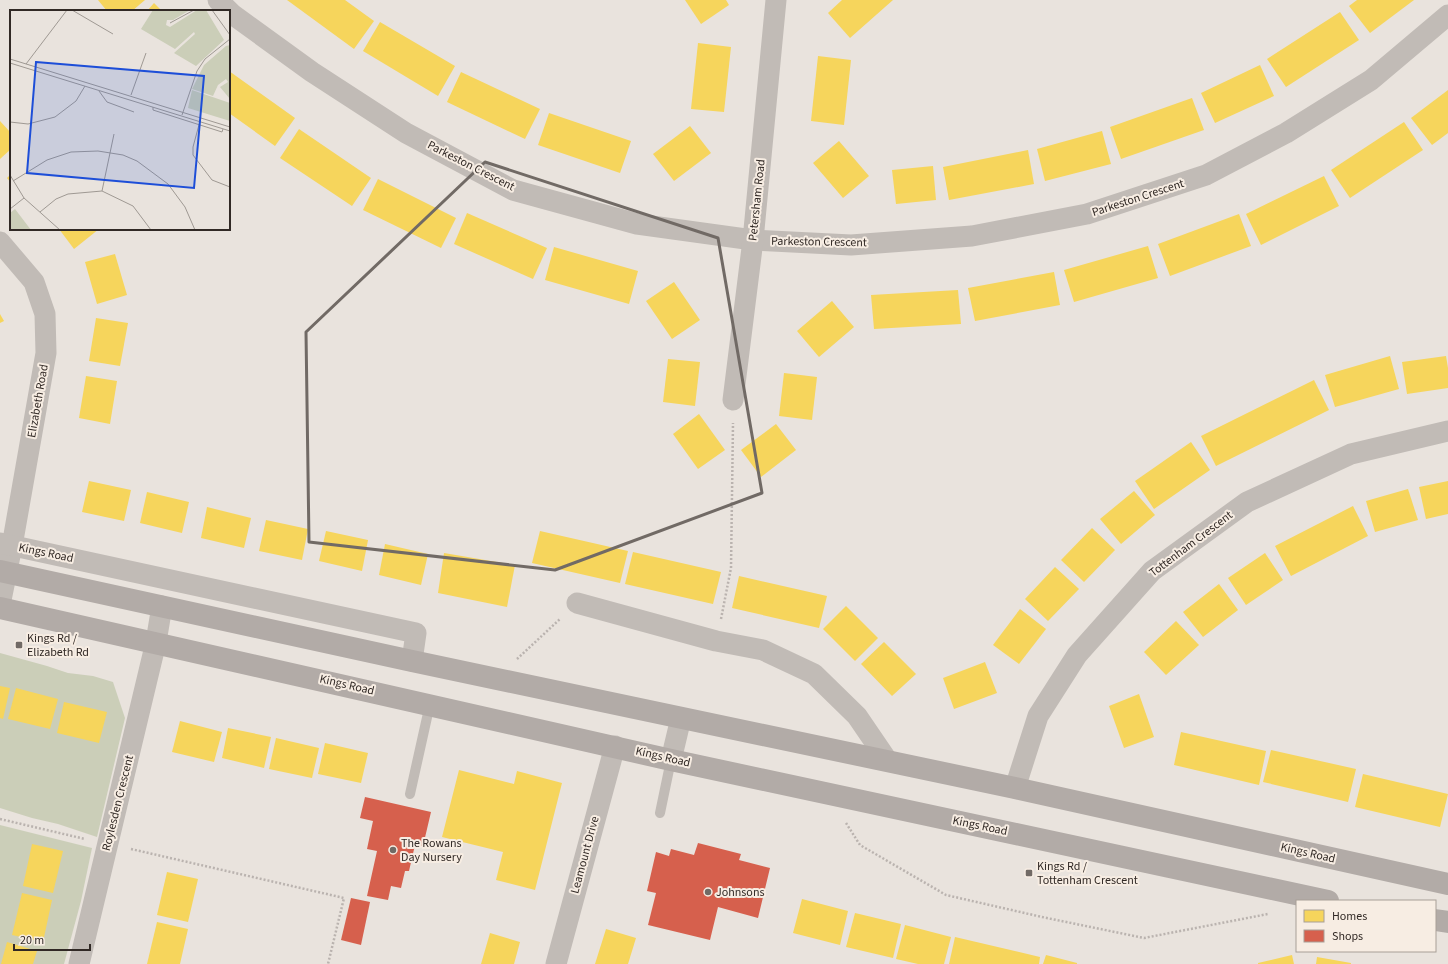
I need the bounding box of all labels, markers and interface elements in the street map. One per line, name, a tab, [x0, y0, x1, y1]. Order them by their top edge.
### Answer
inset map	[10, 10, 230, 230]
street label: Parkeston Crescent	[424, 137, 518, 195]
street label: Petersham Road	[744, 158, 770, 242]
street label: Parkeston Crescent	[1090, 175, 1186, 221]
street label: Parkeston Crescent	[771, 233, 867, 251]
street label: Elizabeth Road	[23, 363, 53, 439]
street label: Tottenham Crescent	[1146, 507, 1236, 581]
street label: Kings Road	[17, 539, 75, 567]
place label: Kings Rd / Elizabeth Rd	[27, 630, 89, 661]
marker: Kings Rd / Elizabeth Rd	[14, 640, 24, 650]
street label: Kings Road	[318, 670, 376, 700]
street label: Kings Road	[634, 742, 692, 772]
street label: Roylesden Crescent	[98, 753, 138, 853]
street label: Kings Road	[951, 812, 1009, 840]
street label: Leamount Drive	[566, 814, 604, 896]
place label: The Rowans Day Nursery	[401, 835, 462, 866]
street label: Kings Road	[1279, 838, 1337, 868]
marker: The Rowans Day Nursery	[388, 845, 398, 855]
place label: Kings Rd / Tottenham Crescent	[1037, 858, 1138, 889]
marker: Kings Rd / Tottenham Crescent	[1024, 868, 1034, 878]
place label: Johnsons	[716, 884, 764, 901]
marker: Johnsons	[703, 887, 713, 897]
legend	[1296, 900, 1436, 952]
text: Homes	[1332, 908, 1367, 925]
scale bar	[14, 926, 90, 952]
text: Shops	[1332, 928, 1363, 945]
text: 20 m	[20, 932, 44, 949]

